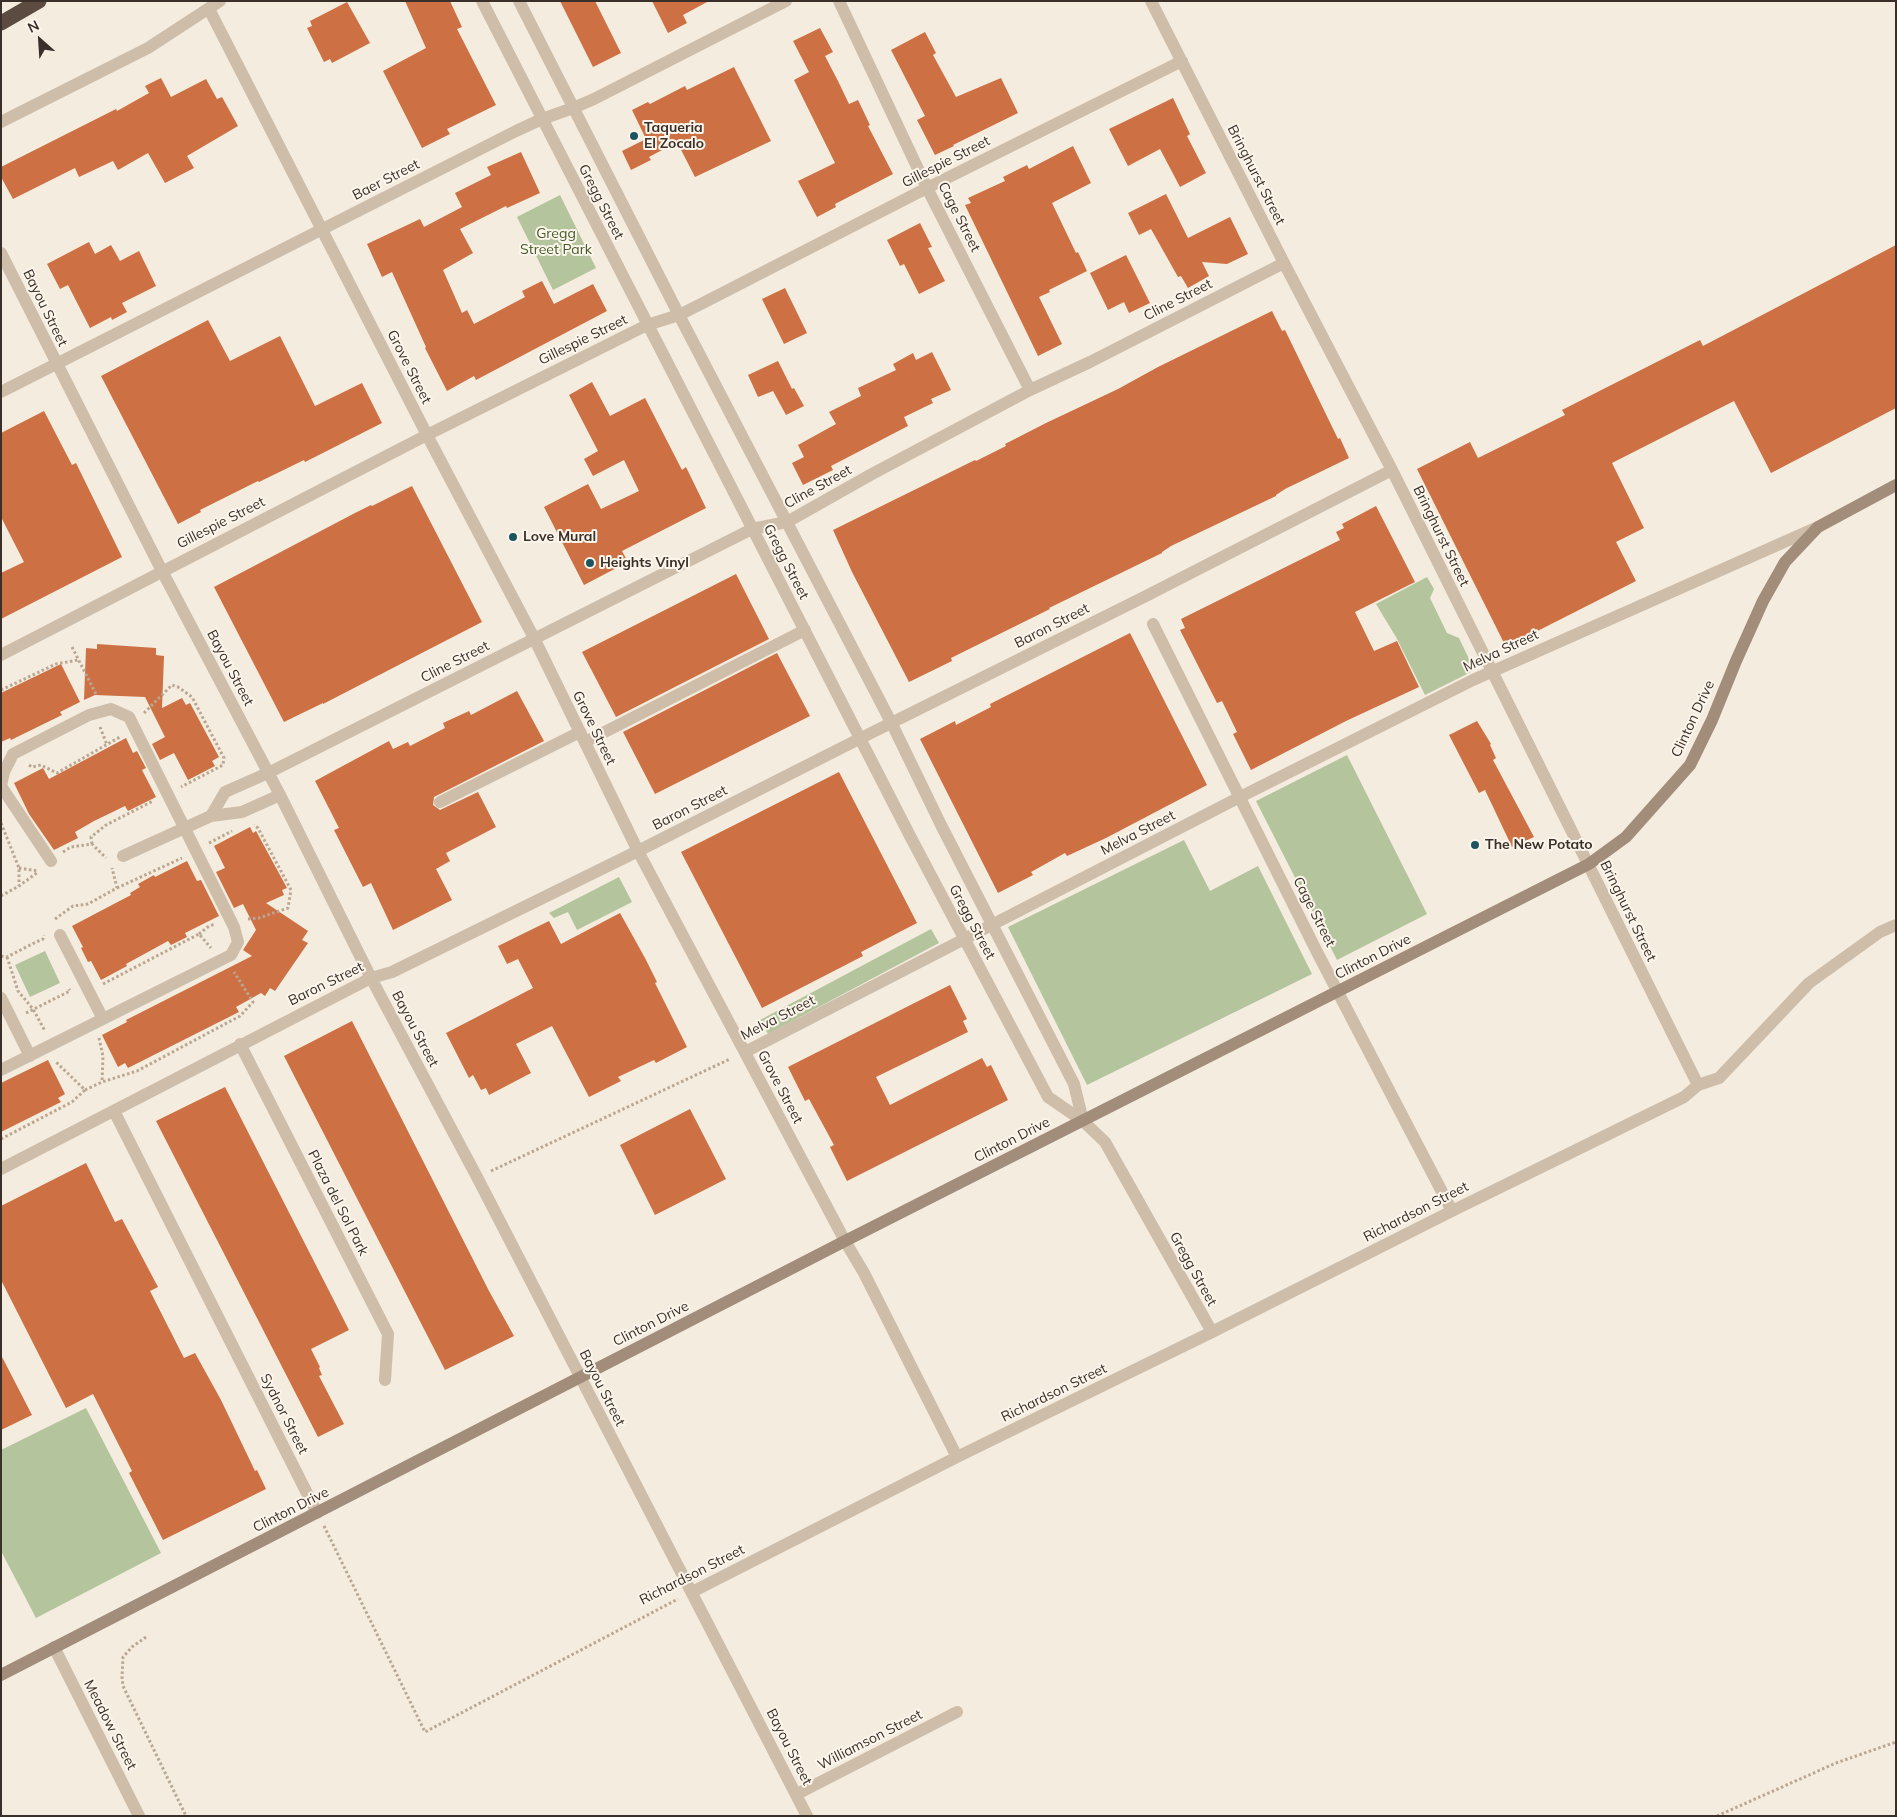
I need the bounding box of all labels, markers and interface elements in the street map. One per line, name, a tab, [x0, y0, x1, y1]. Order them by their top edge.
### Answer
north arrow	[15, 15, 65, 65]
text: N	[25, 16, 42, 37]
place label: Taqueria El Zocalo	[644, 120, 704, 152]
street label: Bringhurst Street	[1224, 122, 1288, 228]
marker: Taqueria El Zocalo	[628, 130, 640, 142]
street label: Gillespie Street	[899, 133, 993, 191]
street label: Baer Street	[350, 156, 422, 204]
street label: Gregg Street	[575, 162, 627, 242]
street label: Cage Street	[934, 179, 984, 255]
park label: Gregg Street Park	[520, 226, 592, 258]
street label: Bayou Street	[19, 267, 71, 349]
street label: Cline Street	[1141, 276, 1215, 324]
street label: Gillespie Street	[536, 311, 630, 369]
street label: Grove Street	[383, 327, 435, 407]
street label: Cline Street	[781, 462, 855, 512]
street label: Bringhurst Street	[1409, 483, 1473, 589]
street label: Gillespie Street	[174, 494, 268, 552]
street label: Gregg Street	[760, 522, 812, 602]
place label: Love Mural	[523, 529, 596, 545]
marker: Love Mural	[507, 531, 519, 543]
place label: Heights Vinyl	[600, 555, 689, 571]
marker: Heights Vinyl	[584, 557, 596, 569]
street label: Baron Street	[1012, 600, 1092, 652]
street label: Melva Street	[1461, 626, 1541, 676]
street label: Bayou Street	[203, 627, 257, 709]
street label: Cline Street	[418, 638, 492, 686]
street label: Clinton Drive	[1668, 678, 1718, 760]
street label: Grove Street	[569, 688, 619, 768]
street label: Baron Street	[650, 782, 730, 834]
street label: Melva Street	[1098, 807, 1178, 859]
place label: The New Potato	[1485, 837, 1593, 853]
marker: The New Potato	[1469, 839, 1481, 851]
street label: Bringhurst Street	[1596, 858, 1660, 964]
street label: Cage Street	[1289, 874, 1339, 950]
street label: Gregg Street	[945, 882, 999, 962]
street label: Clinton Drive	[1332, 931, 1414, 983]
street label: Baron Street	[286, 959, 366, 1009]
street label: Bayou Street	[388, 988, 442, 1070]
street label: Melva Street	[738, 992, 818, 1044]
street label: Grove Street	[754, 1048, 806, 1126]
street label: Clinton Drive	[971, 1114, 1053, 1166]
street label: Plaza del Sol Park	[304, 1147, 372, 1259]
street label: Richardson Street	[1361, 1178, 1471, 1246]
street label: Gregg Street	[1166, 1229, 1220, 1309]
street label: Clinton Drive	[610, 1298, 692, 1350]
street label: Bayou Street	[576, 1347, 628, 1429]
street label: Richardson Street	[998, 1360, 1110, 1426]
street label: Sydnor Street	[257, 1371, 311, 1457]
street label: Clinton Drive	[250, 1484, 332, 1536]
street label: Richardson Street	[637, 1541, 747, 1609]
street label: Meadow Street	[80, 1677, 140, 1773]
street label: Bayou Street	[763, 1706, 815, 1788]
street label: Williamson Street	[815, 1706, 925, 1774]

